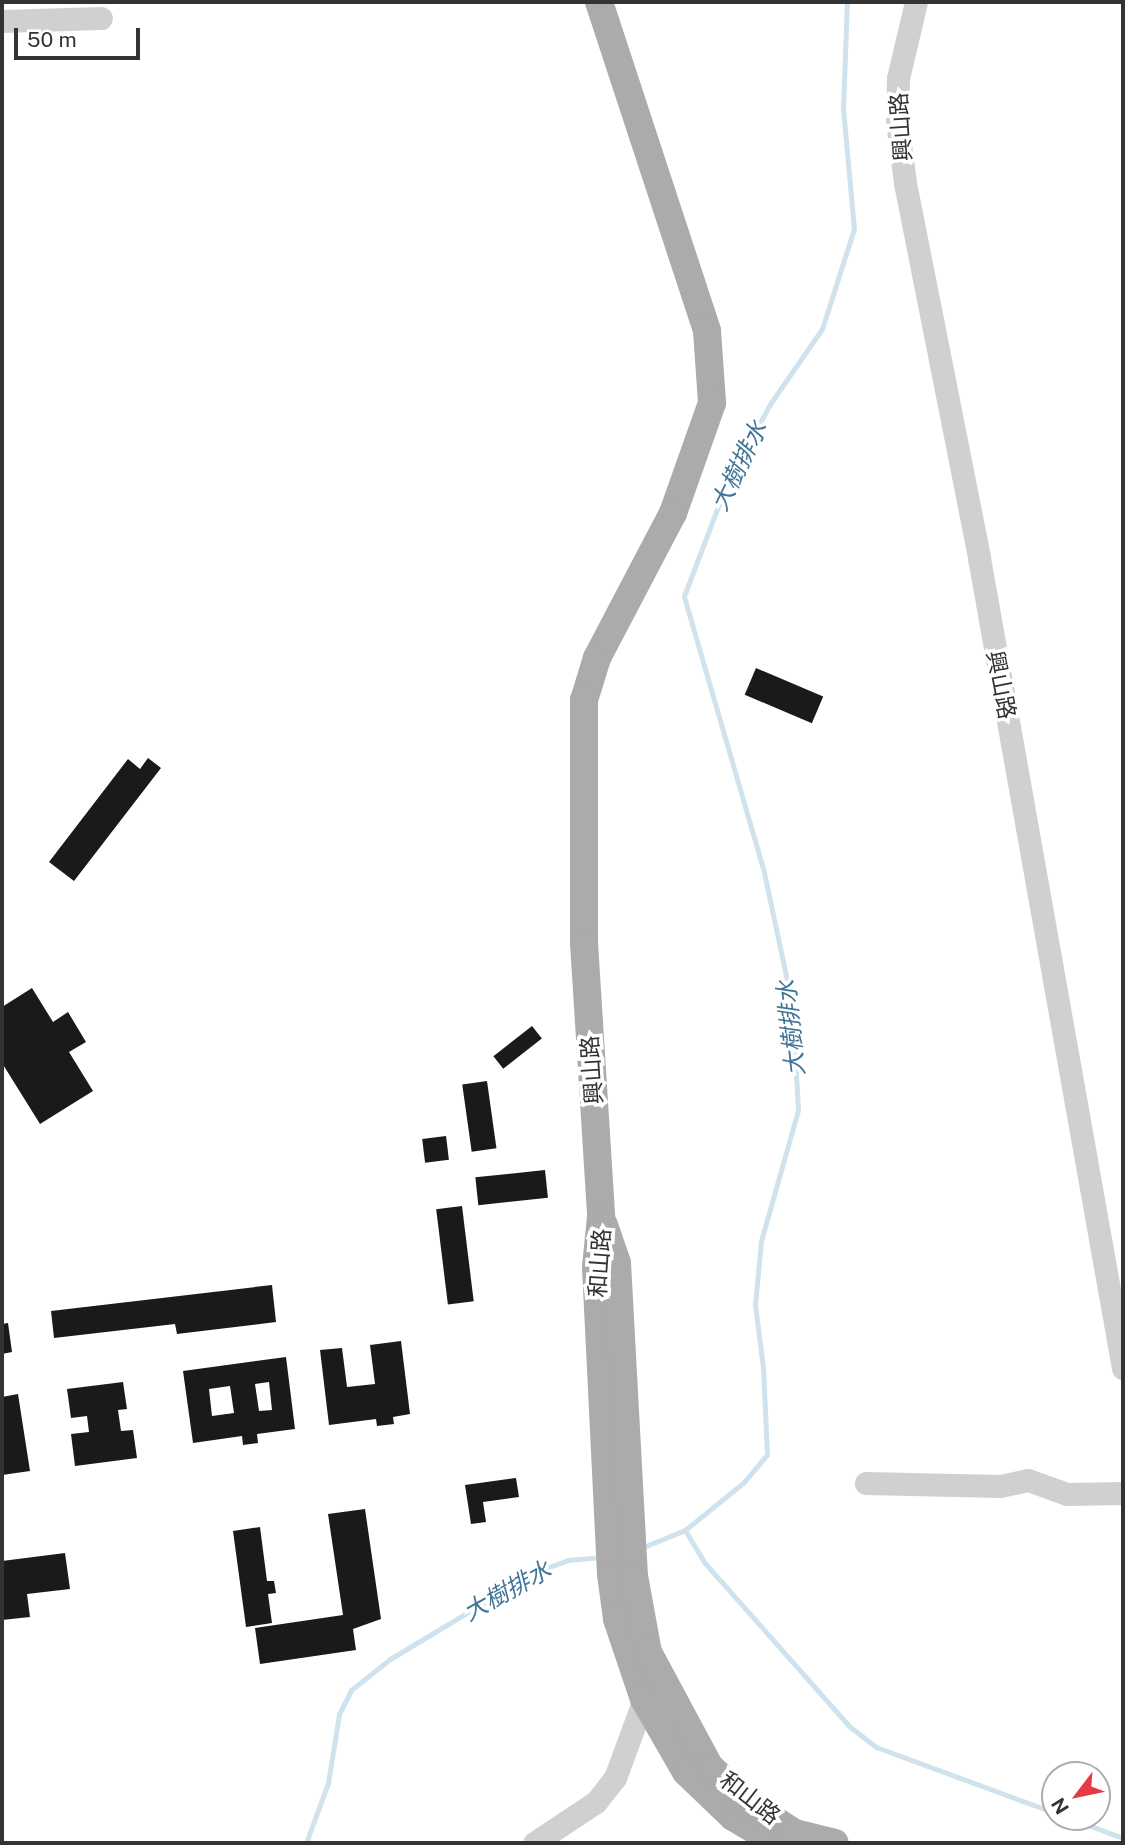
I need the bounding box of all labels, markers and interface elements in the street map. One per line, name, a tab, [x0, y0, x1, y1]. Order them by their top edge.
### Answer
scale bar	[18, 14, 144, 58]
text: 50 m	[27, 27, 77, 52]
street label: 興山路	[885, 92, 917, 162]
water label: 大樹排水	[705, 417, 773, 515]
street label: 興山路	[981, 649, 1021, 721]
water label: 大樹排水	[772, 979, 810, 1077]
street label: 興山路	[576, 1035, 608, 1105]
street label: 和山路	[584, 1228, 616, 1298]
water label: 大樹排水	[458, 1555, 556, 1627]
north arrow	[1041, 1761, 1111, 1831]
street label: 和山路	[714, 1766, 786, 1830]
text: N	[1047, 1794, 1073, 1818]

